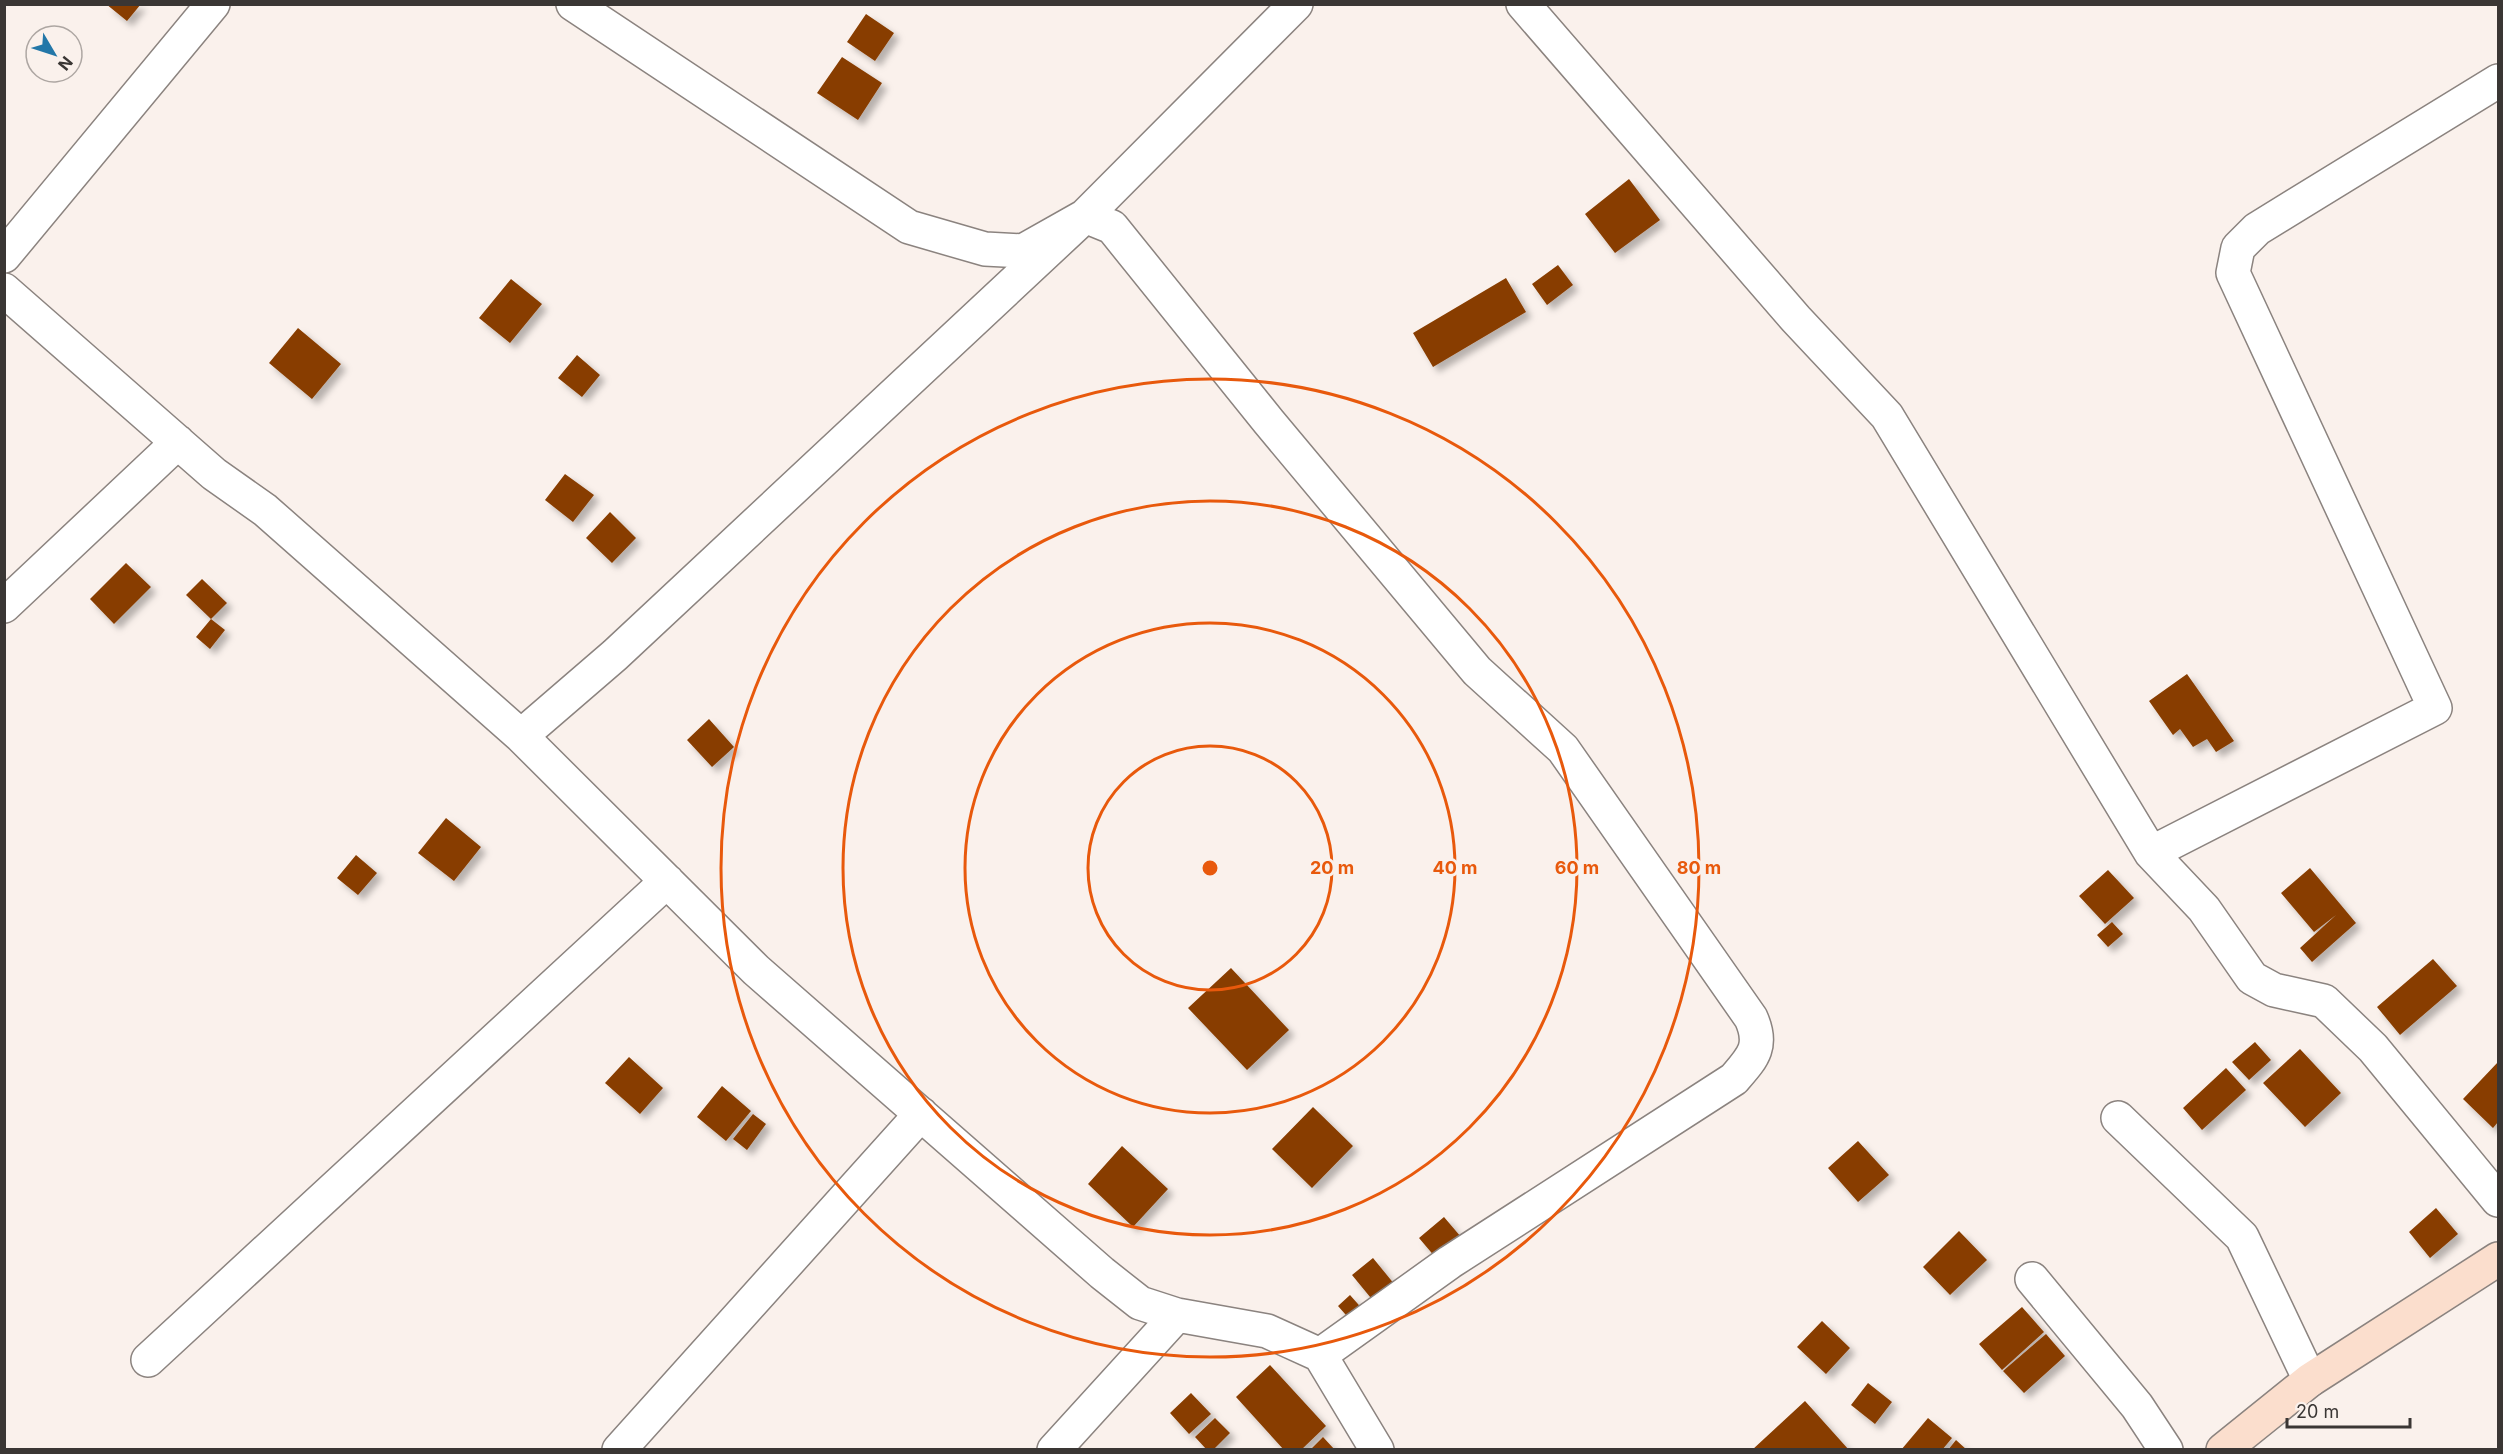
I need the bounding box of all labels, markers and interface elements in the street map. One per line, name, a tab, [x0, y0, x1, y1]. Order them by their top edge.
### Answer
north arrow	[24, 24, 84, 84]
text: N	[54, 52, 77, 74]
text: 20 m	[1310, 857, 1354, 878]
text: 40 m	[1433, 857, 1478, 878]
text: 60 m	[1555, 857, 1599, 878]
text: 80 m	[1677, 857, 1721, 878]
centre of rings	[1200, 858, 1220, 878]
scale bar	[2287, 1391, 2410, 1429]
text: 20 m	[2296, 1401, 2339, 1422]

